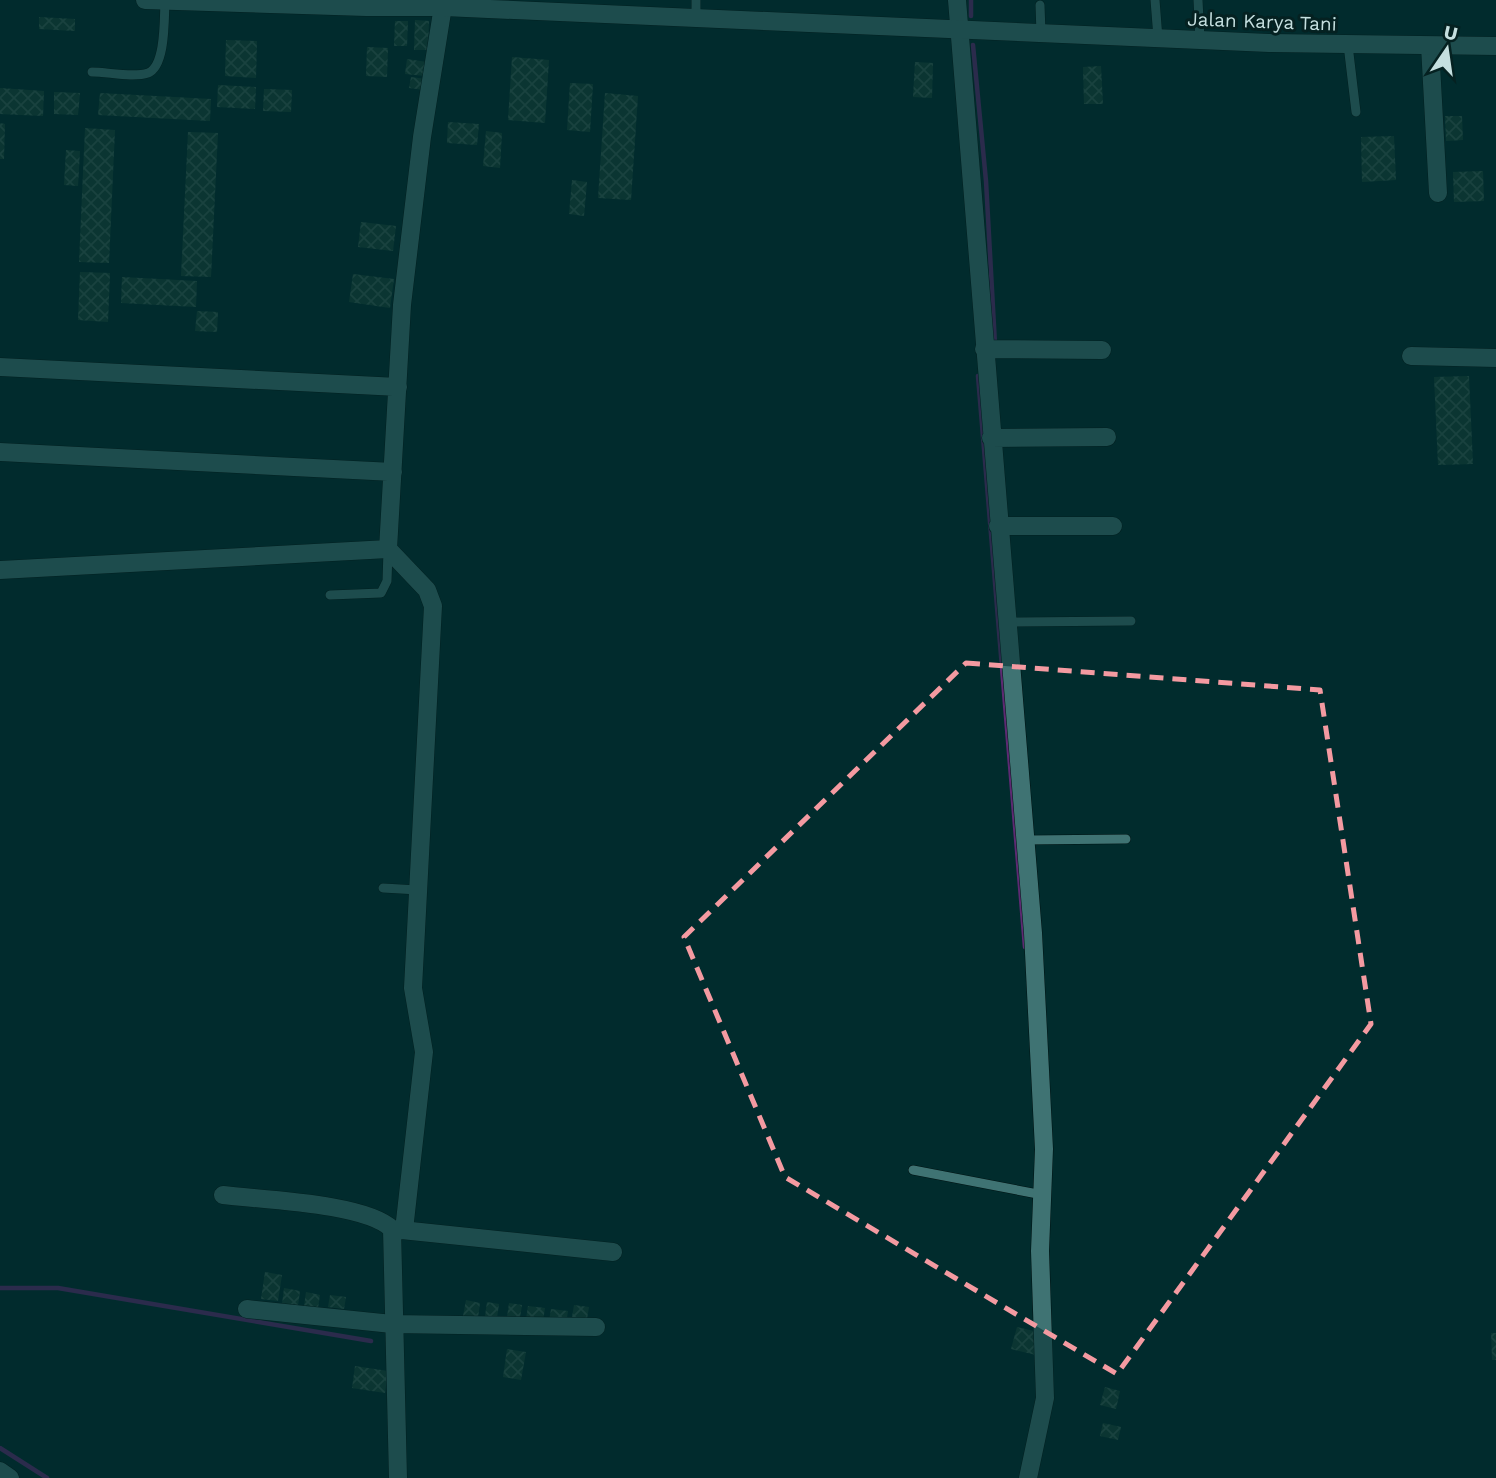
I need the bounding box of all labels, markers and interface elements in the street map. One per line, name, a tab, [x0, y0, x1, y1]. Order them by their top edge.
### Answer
street label: Jalan Karya Tani	[1187, 7, 1337, 36]
north arrow	[1412, 14, 1482, 84]
text: U	[1442, 20, 1460, 46]

